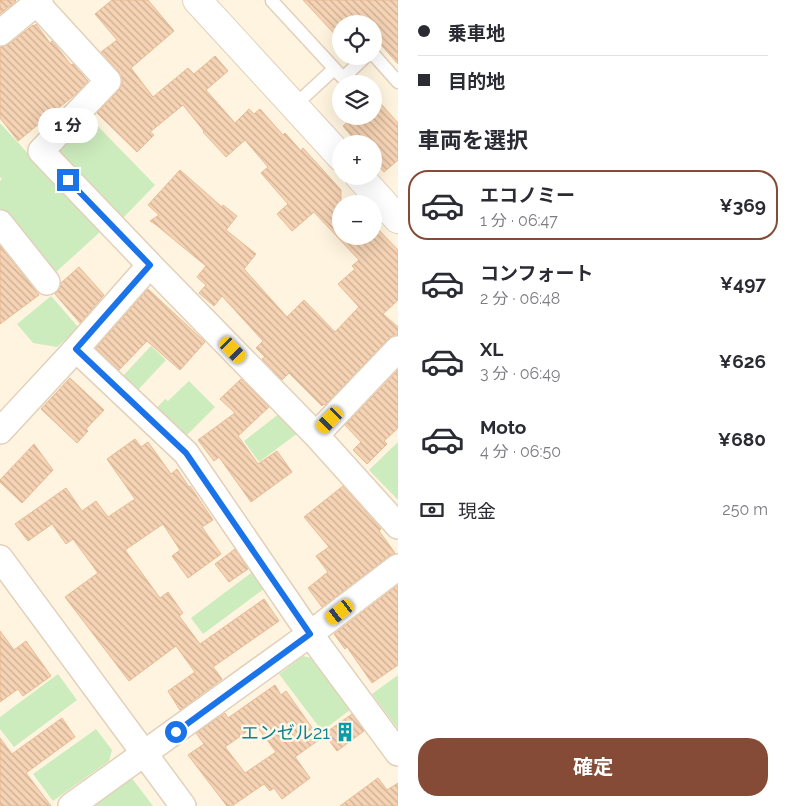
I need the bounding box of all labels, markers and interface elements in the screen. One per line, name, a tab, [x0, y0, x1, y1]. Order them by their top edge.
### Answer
map controls	[332, 15, 382, 245]
button: locate	[332, 15, 382, 65]
text: 乗車地	[448, 22, 505, 44]
text: 目的地	[448, 70, 505, 92]
button: layers	[332, 75, 382, 125]
callout: 1 分	[38, 108, 98, 142]
text: 1 分	[54, 116, 82, 135]
text: 車両を選択	[418, 127, 528, 153]
button: +	[332, 135, 382, 185]
route end	[57, 169, 79, 191]
icon: car	[420, 183, 465, 228]
text: エコノミー	[480, 184, 575, 206]
text: ¥369	[719, 194, 766, 216]
button: −	[332, 195, 382, 245]
text: 1 分 · 06:47	[480, 211, 558, 230]
icon: car	[420, 261, 465, 306]
text: コンフォート	[480, 262, 593, 284]
text: ¥497	[720, 272, 766, 294]
text: 2 分 · 06:48	[480, 289, 560, 308]
car	[217, 334, 248, 366]
text: XL	[480, 338, 503, 360]
icon: car	[420, 339, 465, 384]
text: ¥626	[719, 350, 766, 372]
text: 3 分 · 06:49	[480, 364, 560, 383]
car	[314, 404, 345, 436]
text: Moto	[480, 416, 526, 438]
icon: car	[420, 417, 465, 462]
text: ¥680	[718, 428, 766, 450]
text: 4 分 · 06:50	[480, 442, 561, 461]
icon: cash	[418, 496, 446, 524]
text: 現金	[458, 500, 496, 522]
text: 250 m	[722, 500, 768, 519]
car	[323, 597, 356, 627]
route start	[165, 721, 187, 743]
building icon: エンゼル21	[334, 721, 356, 743]
place label: エンゼル21	[241, 722, 330, 743]
button: 確定	[418, 738, 768, 796]

